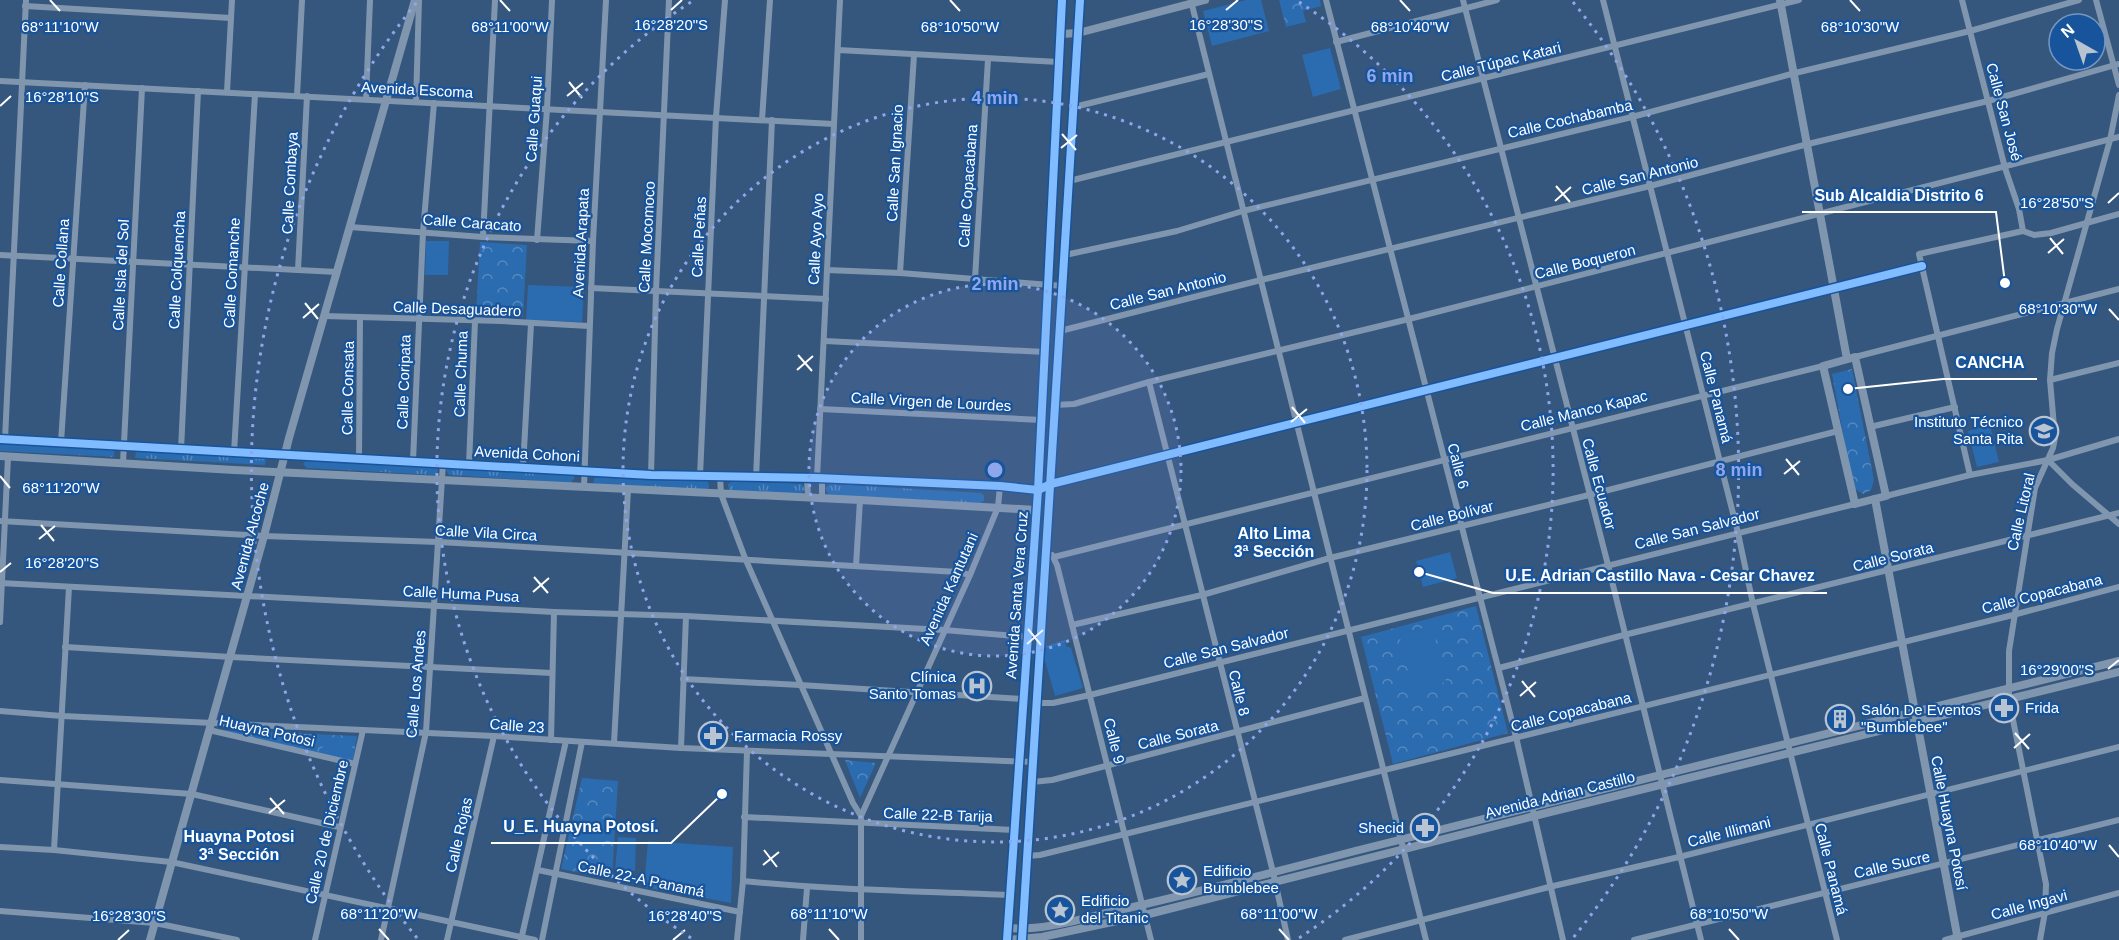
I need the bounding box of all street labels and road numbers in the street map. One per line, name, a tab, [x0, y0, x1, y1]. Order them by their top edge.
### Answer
street label: Calle Túpac Katari	[1439, 38, 1563, 85]
street label: Calle San José	[1983, 61, 2026, 163]
street label: Calle Guaqui	[522, 75, 545, 163]
street label: Avenida Escoma	[361, 78, 474, 101]
street label: Calle Cochabamba	[1506, 96, 1635, 141]
street label: Calle San Ignacio	[883, 104, 906, 222]
street label: Calle Copacabana	[955, 123, 980, 248]
street label: Calle Combaya	[278, 131, 301, 235]
street label: Calle San Antonio	[1580, 153, 1700, 198]
street label: Calle Mocomoco	[635, 181, 658, 293]
street label: Avenida Arapata	[569, 187, 592, 298]
street label: Calle Ayo Ayo	[805, 193, 826, 285]
street label: Calle Peñas	[688, 196, 709, 278]
street label: Calle Colquencha	[165, 210, 188, 330]
street label: Calle Caracato	[422, 211, 522, 234]
street label: Calle Collana	[49, 217, 72, 308]
street label: Calle Comanche	[220, 217, 243, 329]
street label: Calle Isla del Sol	[109, 219, 132, 331]
street label: Calle Boqueron	[1533, 241, 1637, 282]
street label: Calle San Antonio	[1108, 268, 1228, 313]
street label: Calle Desaguadero	[393, 298, 521, 319]
street label: Calle Chuma	[450, 330, 471, 418]
street label: Calle Coripata	[393, 334, 414, 430]
street label: Calle Consata	[338, 340, 357, 435]
street label: Calle Panamá	[1697, 349, 1736, 445]
street label: Calle Manco Kapac	[1519, 386, 1650, 434]
street label: Calle Virgen de Lourdes	[850, 389, 1012, 414]
street label: Calle Ecuador	[1579, 436, 1620, 532]
street label: Calle 6	[1444, 441, 1473, 491]
street label: Avenida Cohoni	[474, 442, 580, 465]
street label: Calle Litoral	[2003, 471, 2038, 552]
street label: Avenida Alcoche	[227, 480, 272, 592]
street label: Calle Bolívar	[1409, 497, 1495, 534]
street label: Calle San Salvador	[1633, 505, 1761, 552]
street label: Avenida Santa Vera Cruz	[1002, 510, 1031, 679]
street label: Calle Vila Circa	[435, 521, 538, 544]
street label: Avenida Kantutani	[916, 530, 981, 648]
street label: Calle Sorata	[1851, 538, 1936, 575]
street label: Calle Copacabana	[1980, 570, 2104, 617]
street label: Calle Huma Pusa	[402, 582, 520, 605]
street label: Calle San Salvador	[1162, 624, 1290, 671]
street label: Calle Los Andes	[402, 629, 429, 739]
street label: Calle 8	[1226, 668, 1253, 718]
street label: Calle Copacabana	[1509, 688, 1633, 735]
street label: Huayna Potosi	[218, 711, 317, 750]
street label: Calle 23	[489, 715, 545, 736]
street label: Calle 9	[1101, 716, 1128, 766]
street label: Calle Sorata	[1136, 716, 1221, 753]
street label: Calle Huayna Potosí	[1928, 754, 1971, 892]
street label: Calle 20 de Diciembre	[302, 758, 351, 906]
street label: Avenida Adrian Castillo	[1483, 768, 1637, 821]
street label: Calle Rojas	[442, 796, 475, 874]
street label: Calle 22-B Tarija	[883, 804, 994, 825]
street label: Calle Illimani	[1686, 813, 1772, 850]
street label: Calle Panamá	[1812, 821, 1851, 917]
street label: Calle Sucre	[1852, 848, 1932, 882]
street label: Calle 22-A Panamá	[576, 857, 707, 900]
street label: Calle Ingavi	[1989, 886, 2069, 923]

